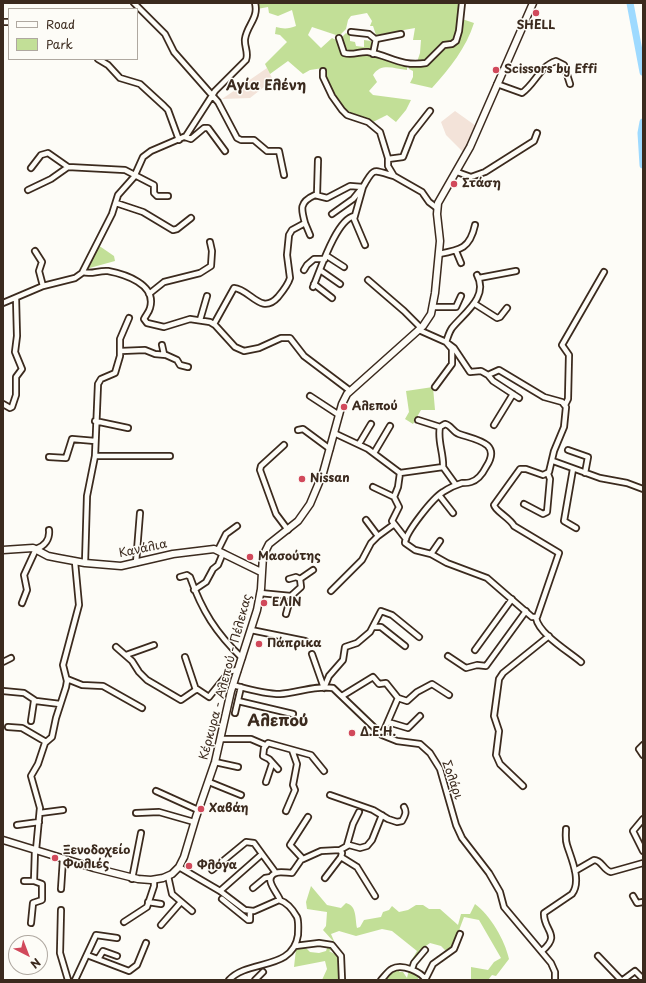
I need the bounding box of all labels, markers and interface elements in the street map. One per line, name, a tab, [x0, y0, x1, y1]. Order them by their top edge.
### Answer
legend	[8, 8, 138, 60]
marker: SHELL	[531, 8, 541, 18]
text: Road	[46, 15, 75, 33]
place label: SHELL	[517, 19, 555, 33]
text: Park	[46, 35, 73, 53]
place label: Scissors by Effi	[504, 63, 597, 77]
marker: Scissors by Effi	[491, 65, 501, 75]
district label: Αγία Ελένη	[226, 78, 306, 94]
place label: Στάση	[462, 177, 501, 191]
marker: Στάση	[449, 179, 459, 189]
place label: Αλεπού	[352, 400, 398, 414]
marker: Αλεπού	[339, 402, 349, 412]
place label: Nissan	[310, 472, 350, 486]
marker: Nissan	[297, 474, 307, 484]
street label: Κανάλια	[118, 537, 168, 561]
place label: Μασούτης	[258, 550, 321, 564]
marker: Μασούτης	[245, 552, 255, 562]
street label: Κέρκυρα - Αλεπού - Πέλεκας	[197, 592, 255, 762]
place label: ΕΛΙΝ	[272, 596, 302, 610]
marker: ΕΛΙΝ	[259, 598, 269, 608]
place label: Πάπρικα	[267, 637, 321, 651]
marker: Πάπρικα	[254, 639, 264, 649]
district label: Αλεπού	[248, 712, 308, 732]
place label: Δ.Ε.Η.	[360, 726, 396, 740]
marker: Δ.Ε.Η.	[347, 728, 357, 738]
street label: Σολάρι	[439, 759, 465, 801]
place label: Χαβάη	[209, 802, 249, 816]
marker: Χαβάη	[196, 804, 206, 814]
place label: Ξενοδοχείο Φωλιές	[63, 844, 130, 872]
marker: Ξενοδοχείο Φωλιές	[50, 853, 60, 863]
place label: Φλόγα	[197, 859, 237, 873]
marker: Φλόγα	[184, 861, 194, 871]
north arrow	[8, 935, 48, 975]
text: N	[27, 954, 45, 973]

